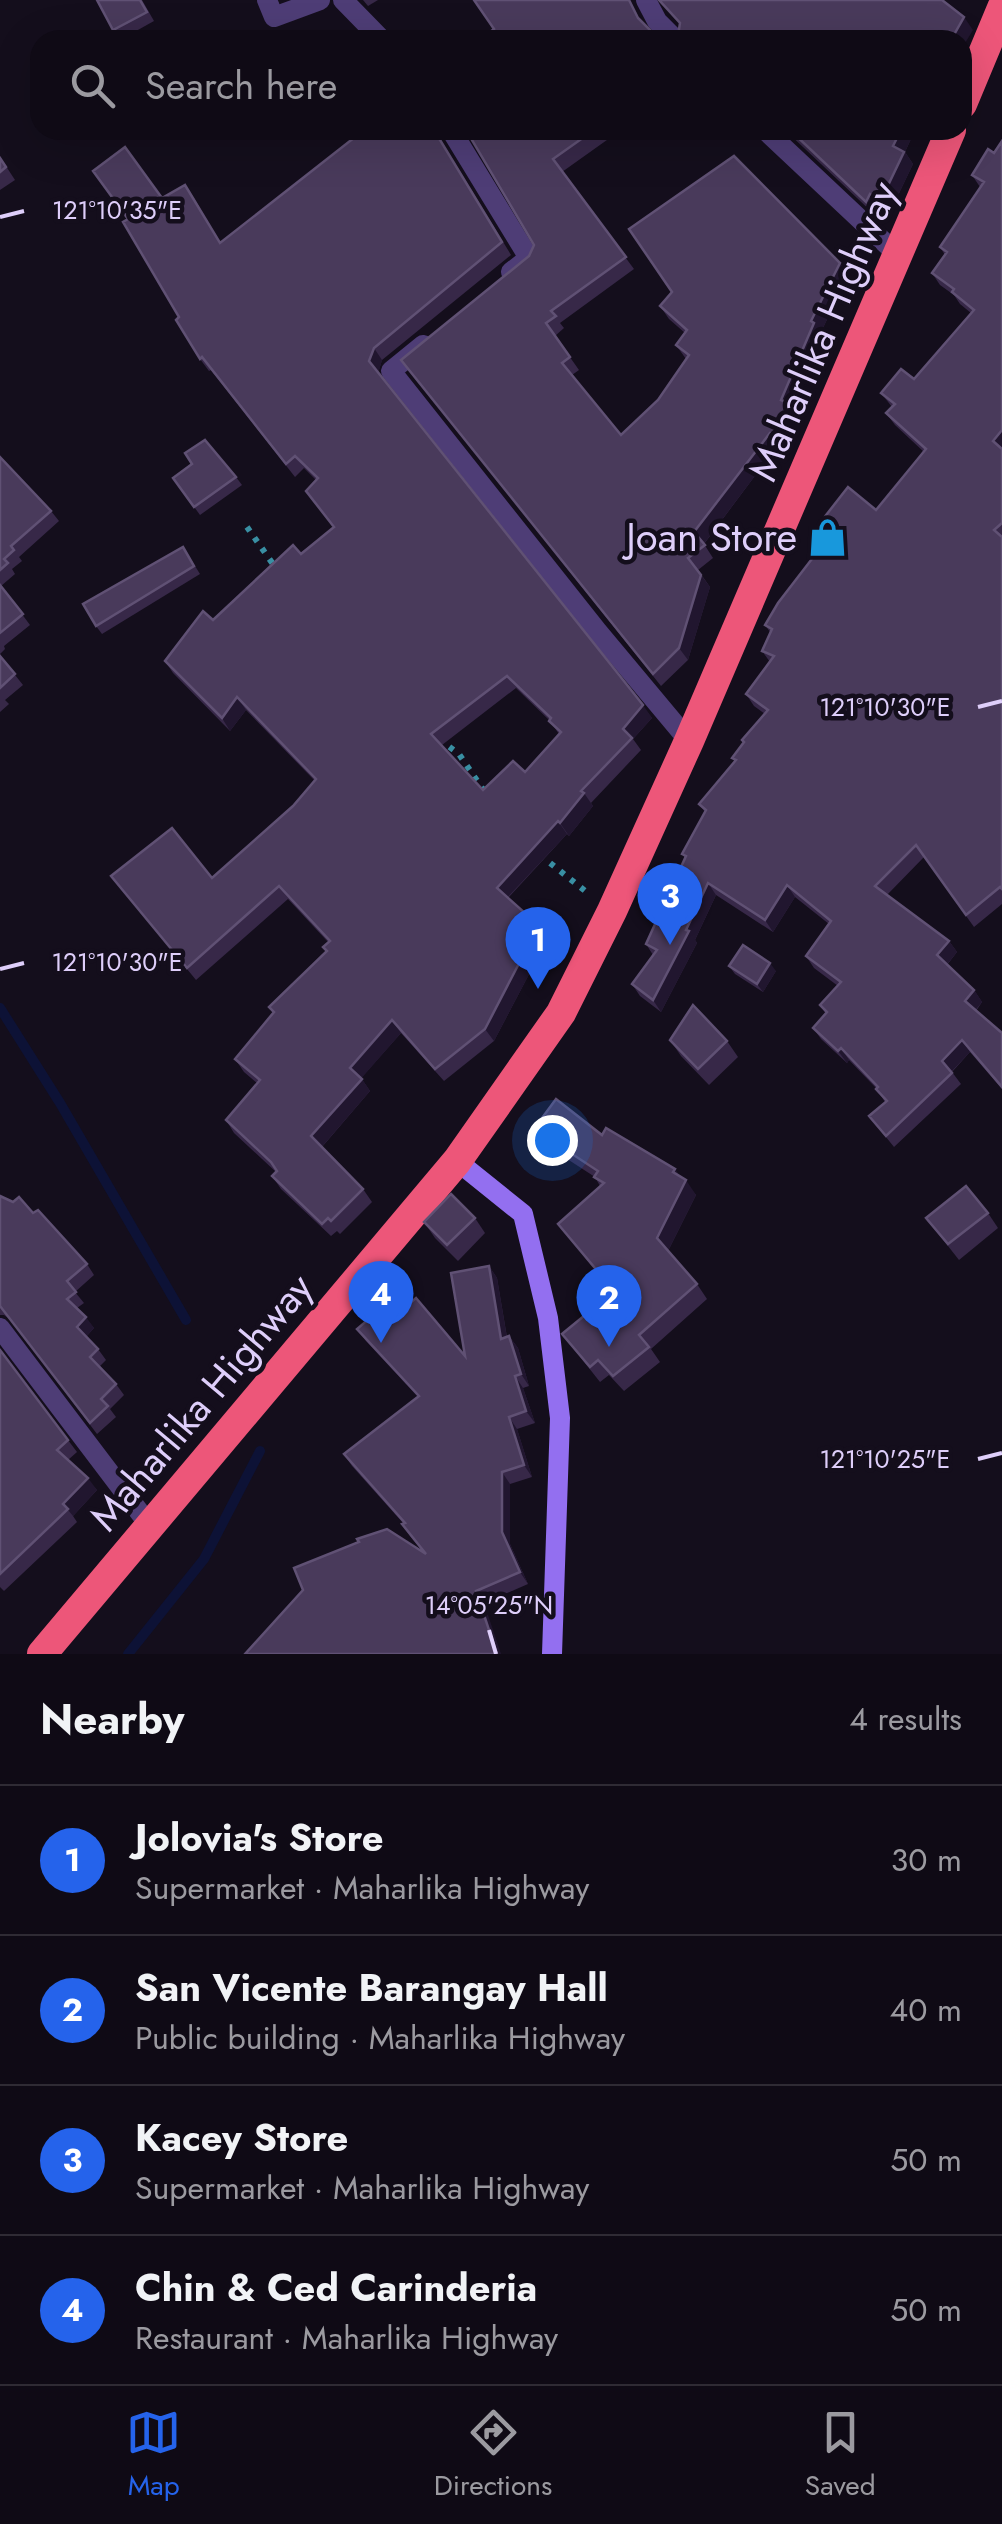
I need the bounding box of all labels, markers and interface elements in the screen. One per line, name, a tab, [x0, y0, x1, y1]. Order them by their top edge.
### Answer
search box	[30, 30, 972, 140]
icon: search	[65, 58, 120, 113]
text: Search here	[145, 58, 337, 113]
street label: Maharlika Highway	[734, 172, 912, 490]
text: 121°10'35"E	[52, 192, 182, 228]
place label: Joan Store	[621, 508, 797, 566]
shop icon: Joan Store	[806, 516, 848, 558]
text: 121°10'30"E	[819, 689, 951, 725]
pin: 3	[638, 862, 702, 945]
pin: 1	[506, 906, 570, 989]
text: 121°10'30"E	[51, 944, 183, 980]
your location	[527, 1115, 578, 1166]
street label: Maharlika Highway	[76, 1260, 326, 1543]
pin: 4	[348, 1260, 414, 1343]
pin: 2	[576, 1264, 642, 1347]
text: 121°10'25"E	[820, 1441, 950, 1477]
text: 14°05'25"N	[425, 1587, 553, 1623]
text: Nearby	[40, 1689, 184, 1750]
text: 4 results	[849, 1696, 962, 1742]
text: Jolovia's Store	[135, 1810, 384, 1865]
text: 1	[64, 1837, 81, 1883]
text: 30 m	[891, 1837, 962, 1883]
text: Supermarket · Maharlika Highway	[135, 1865, 589, 1911]
text: San Vicente Barangay Hall	[135, 1960, 608, 2015]
text: 2	[62, 1987, 83, 2033]
text: 40 m	[890, 1987, 962, 2033]
text: Public building · Maharlika Highway	[135, 2015, 625, 2061]
text: Kacey Store	[135, 2110, 348, 2165]
text: 3	[63, 2137, 82, 2183]
text: 50 m	[890, 2137, 962, 2183]
text: Supermarket · Maharlika Highway	[135, 2165, 589, 2211]
text: Chin & Ced Carinderia	[135, 2260, 537, 2315]
text: 4	[61, 2287, 84, 2333]
text: 50 m	[890, 2287, 962, 2333]
text: Restaurant · Maharlika Highway	[135, 2315, 558, 2361]
tab: Map	[126, 2405, 181, 2506]
tab: Directions	[434, 2405, 552, 2506]
tab: Saved	[805, 2405, 876, 2506]

